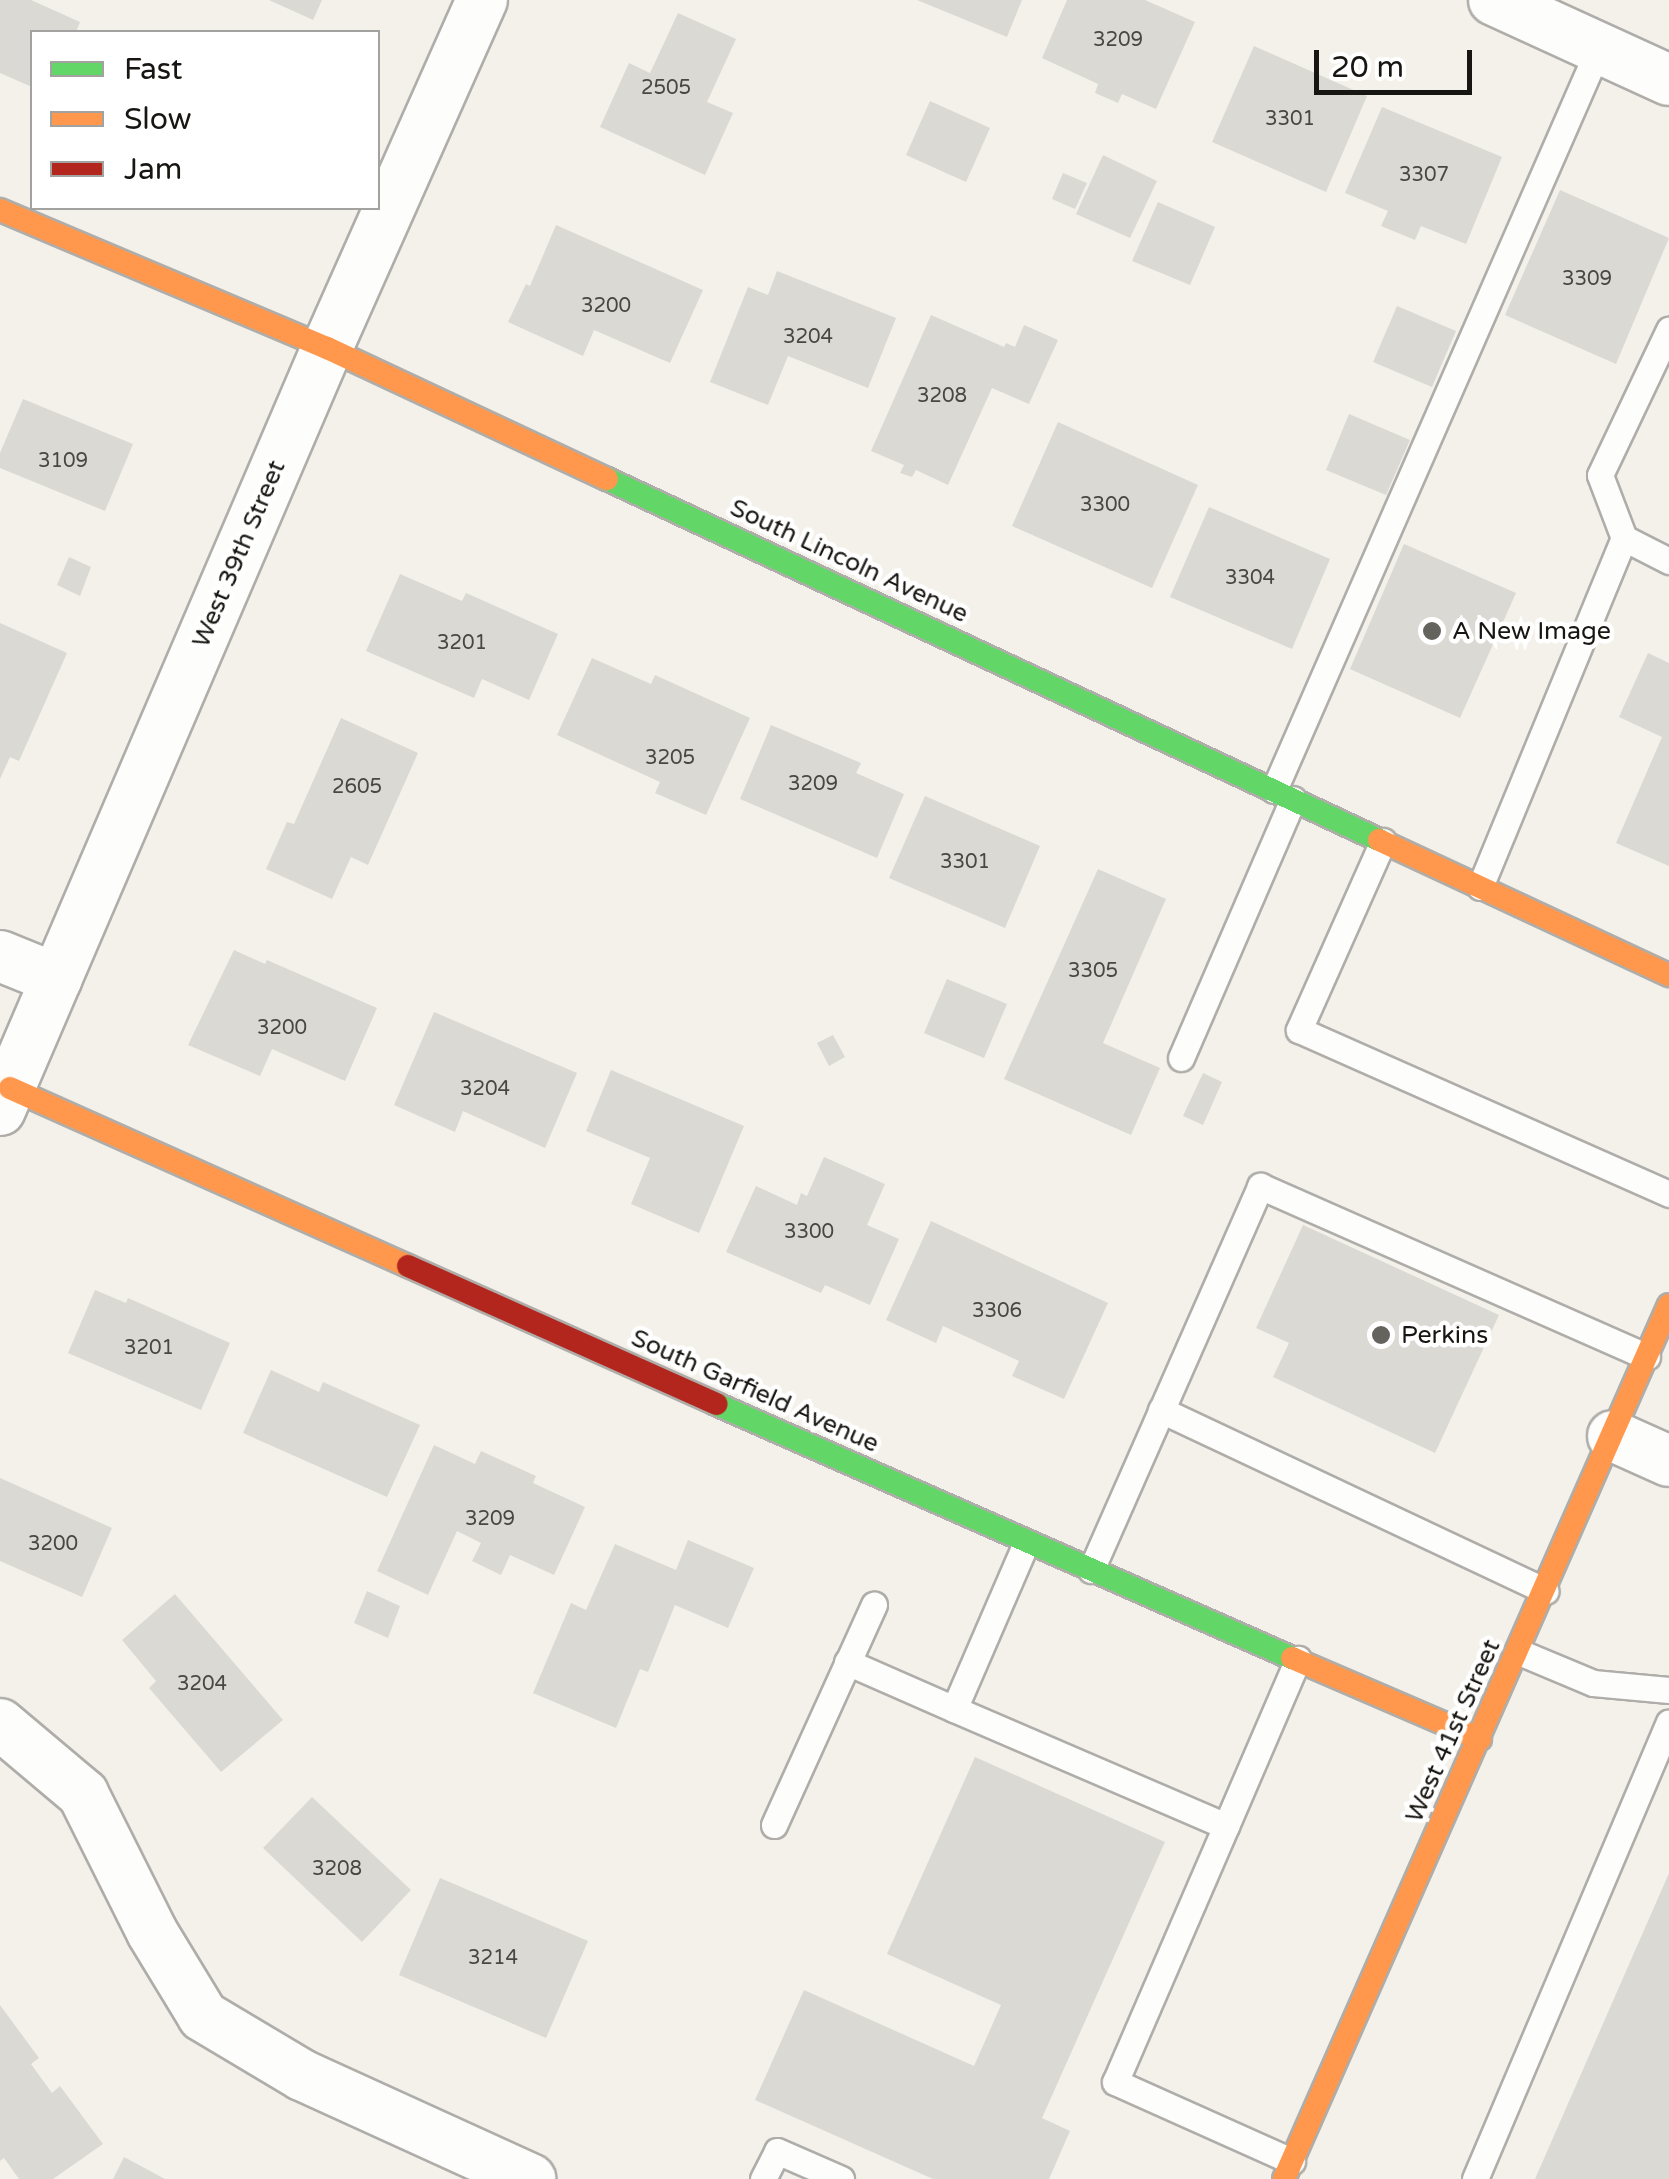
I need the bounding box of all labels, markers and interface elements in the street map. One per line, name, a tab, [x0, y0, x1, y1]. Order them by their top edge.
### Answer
house number: 3209	[1093, 28, 1143, 52]
legend	[30, 30, 380, 210]
scale bar	[1319, 30, 1476, 92]
text: 20 m	[1331, 49, 1404, 86]
text: Fast	[124, 51, 183, 88]
house number: 2505	[641, 76, 691, 100]
text: Slow	[124, 101, 192, 138]
house number: 3301	[1265, 107, 1315, 131]
text: Jam	[124, 151, 182, 188]
house number: 3307	[1399, 163, 1449, 187]
house number: 3309	[1562, 267, 1612, 291]
house number: 3200	[581, 294, 631, 318]
house number: 3204	[783, 325, 833, 349]
house number: 3208	[917, 384, 967, 408]
house number: 3109	[38, 449, 88, 473]
street label: West 39th Street	[186, 456, 292, 652]
street label: South Lincoln Avenue	[725, 493, 973, 629]
house number: 3300	[1080, 493, 1130, 517]
house number: 3304	[1225, 566, 1275, 590]
place label: A New Image	[1452, 616, 1611, 646]
marker: A New Image	[1421, 620, 1443, 642]
house number: 3201	[437, 631, 487, 655]
house number: 3205	[645, 746, 695, 770]
house number: 3209	[788, 772, 838, 796]
house number: 2605	[332, 775, 382, 799]
house number: 3301	[940, 850, 990, 874]
house number: 3305	[1068, 959, 1118, 983]
house number: 3200	[257, 1016, 307, 1040]
house number: 3204	[460, 1077, 510, 1101]
house number: 3300	[784, 1220, 834, 1244]
house number: 3306	[972, 1299, 1022, 1323]
place label: Perkins	[1401, 1320, 1488, 1350]
street label: South Garfield Avenue	[627, 1323, 883, 1459]
marker: Perkins	[1370, 1324, 1392, 1346]
house number: 3201	[124, 1336, 174, 1360]
house number: 3209	[465, 1507, 515, 1531]
house number: 3200	[28, 1532, 78, 1556]
street label: West 41st Street	[1399, 1635, 1507, 1827]
house number: 3204	[177, 1672, 227, 1696]
house number: 3208	[312, 1857, 362, 1881]
house number: 3214	[468, 1946, 518, 1970]

